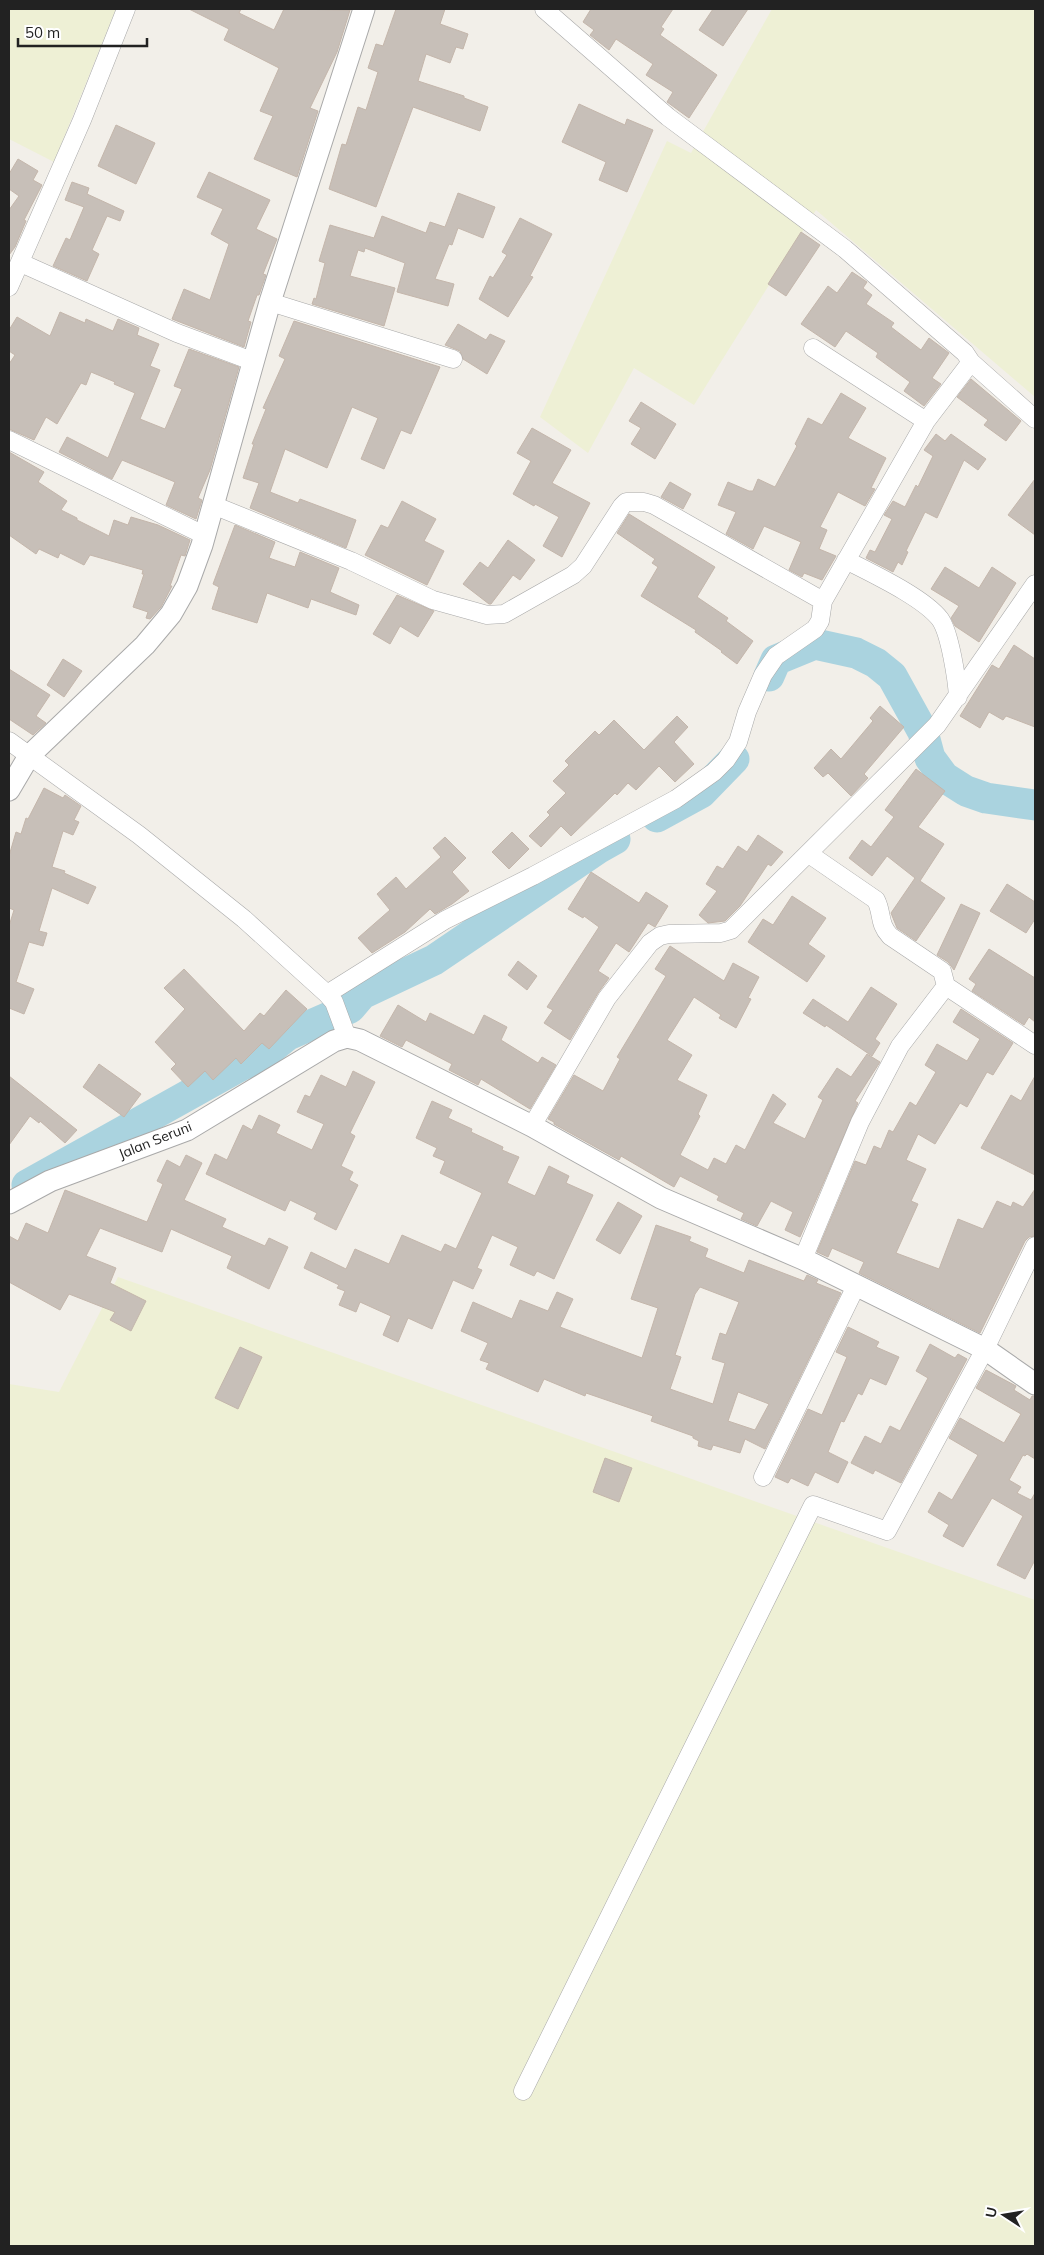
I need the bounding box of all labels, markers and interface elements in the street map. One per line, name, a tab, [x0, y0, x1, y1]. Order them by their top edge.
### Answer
scale bar	[18, 15, 146, 47]
text: 50 m	[25, 23, 60, 42]
street label: Jalan Seruni	[116, 1117, 194, 1163]
north arrow	[979, 2190, 1029, 2240]
text: U	[981, 2205, 1001, 2219]

